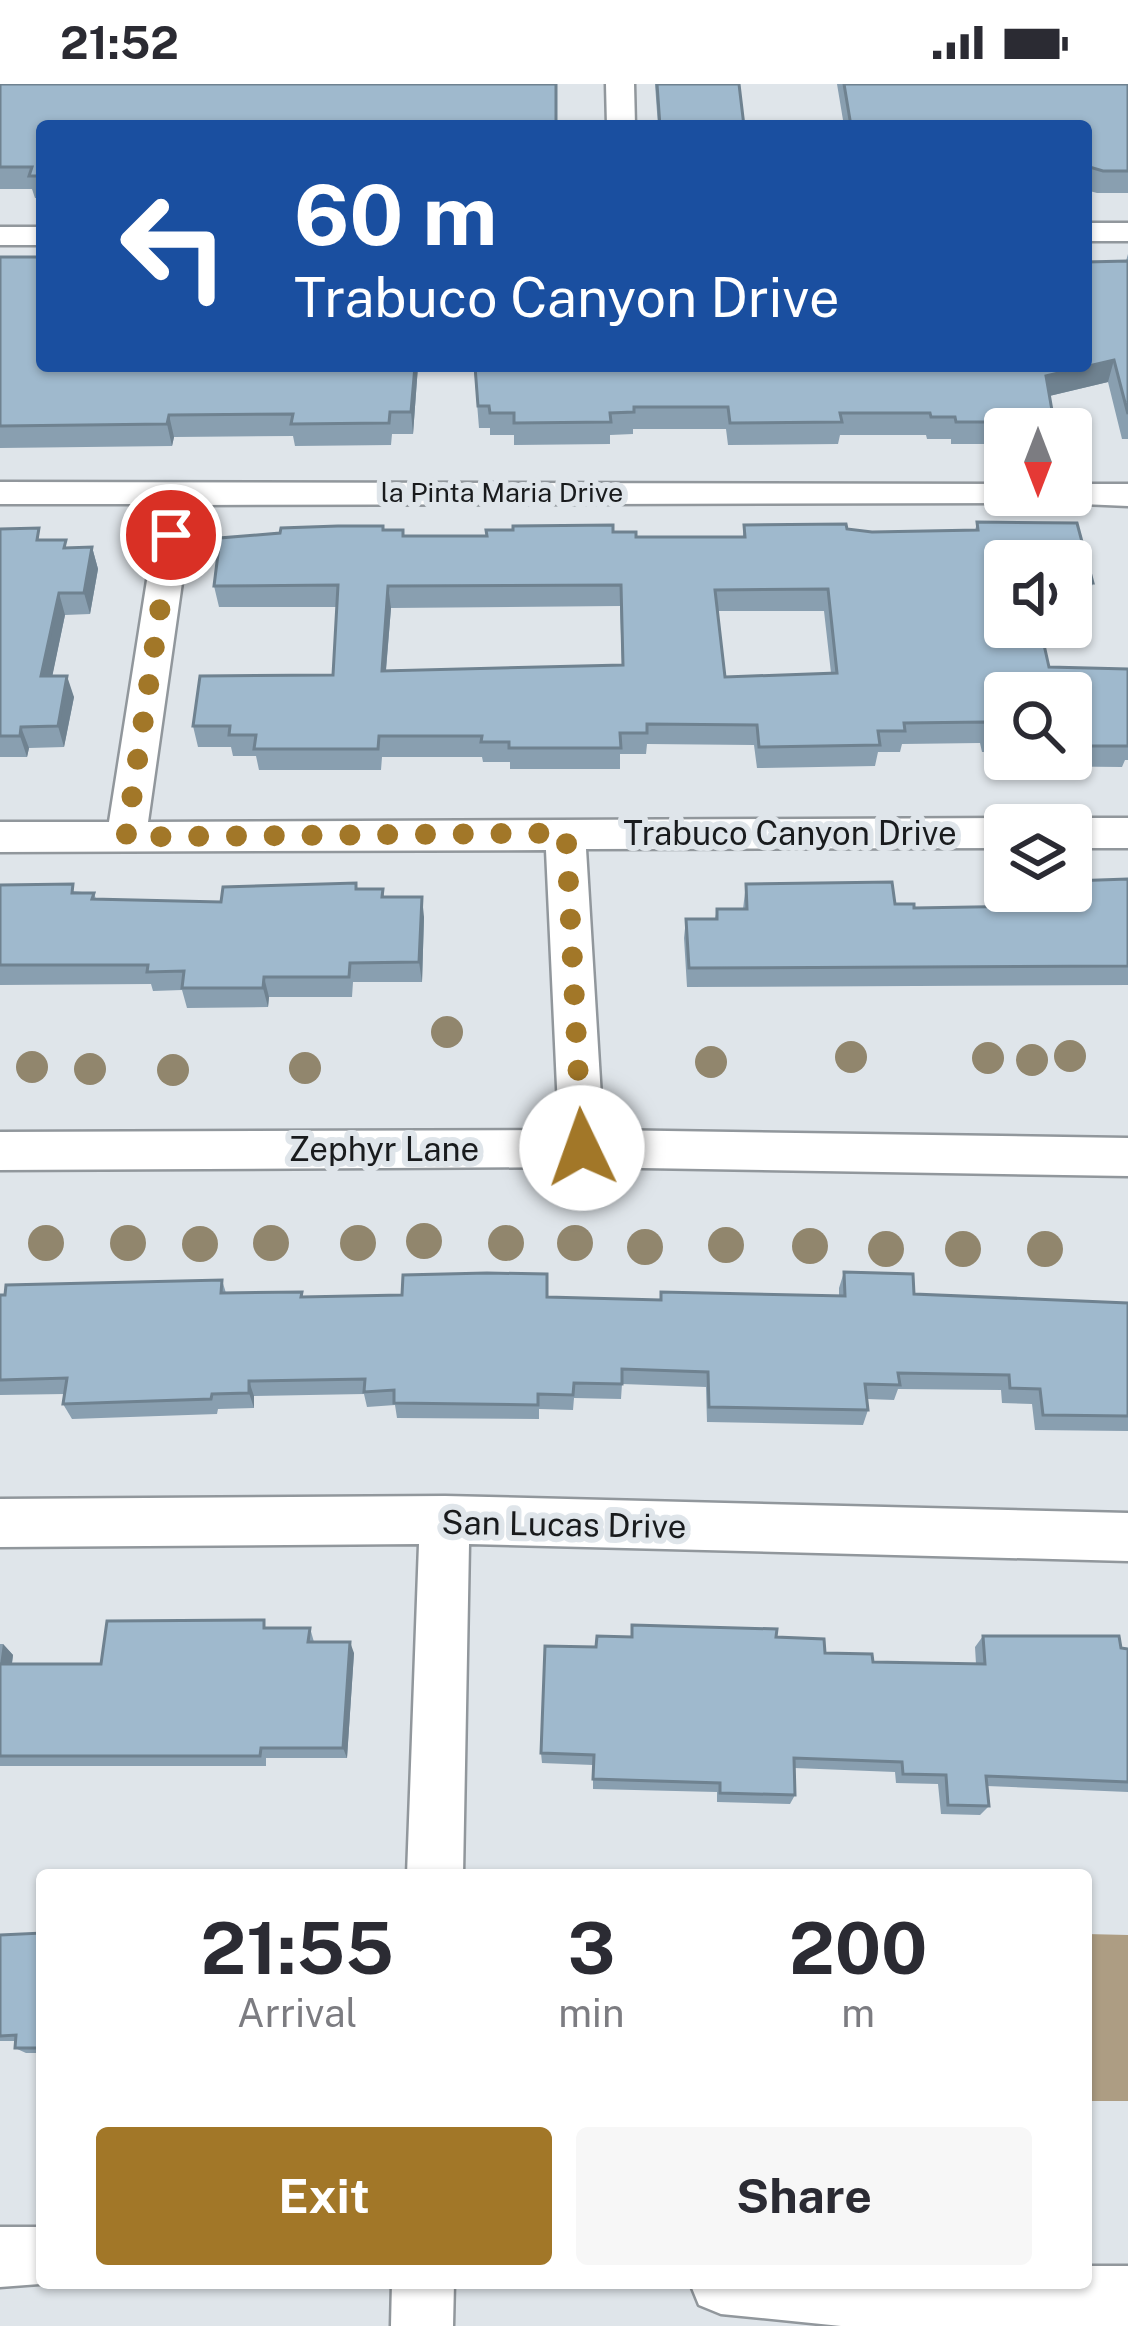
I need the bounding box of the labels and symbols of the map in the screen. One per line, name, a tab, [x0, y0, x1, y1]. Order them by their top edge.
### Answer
north arrow	[984, 408, 1092, 516]
street label: la Pinta Maria Drive	[381, 476, 623, 508]
pin	[120, 484, 222, 586]
street label: Trabuco Canyon Drive	[623, 814, 957, 852]
position arrow	[519, 1085, 645, 1211]
street label: Zephyr Lane	[289, 1130, 479, 1168]
street label: San Lucas Drive	[441, 1503, 687, 1545]

